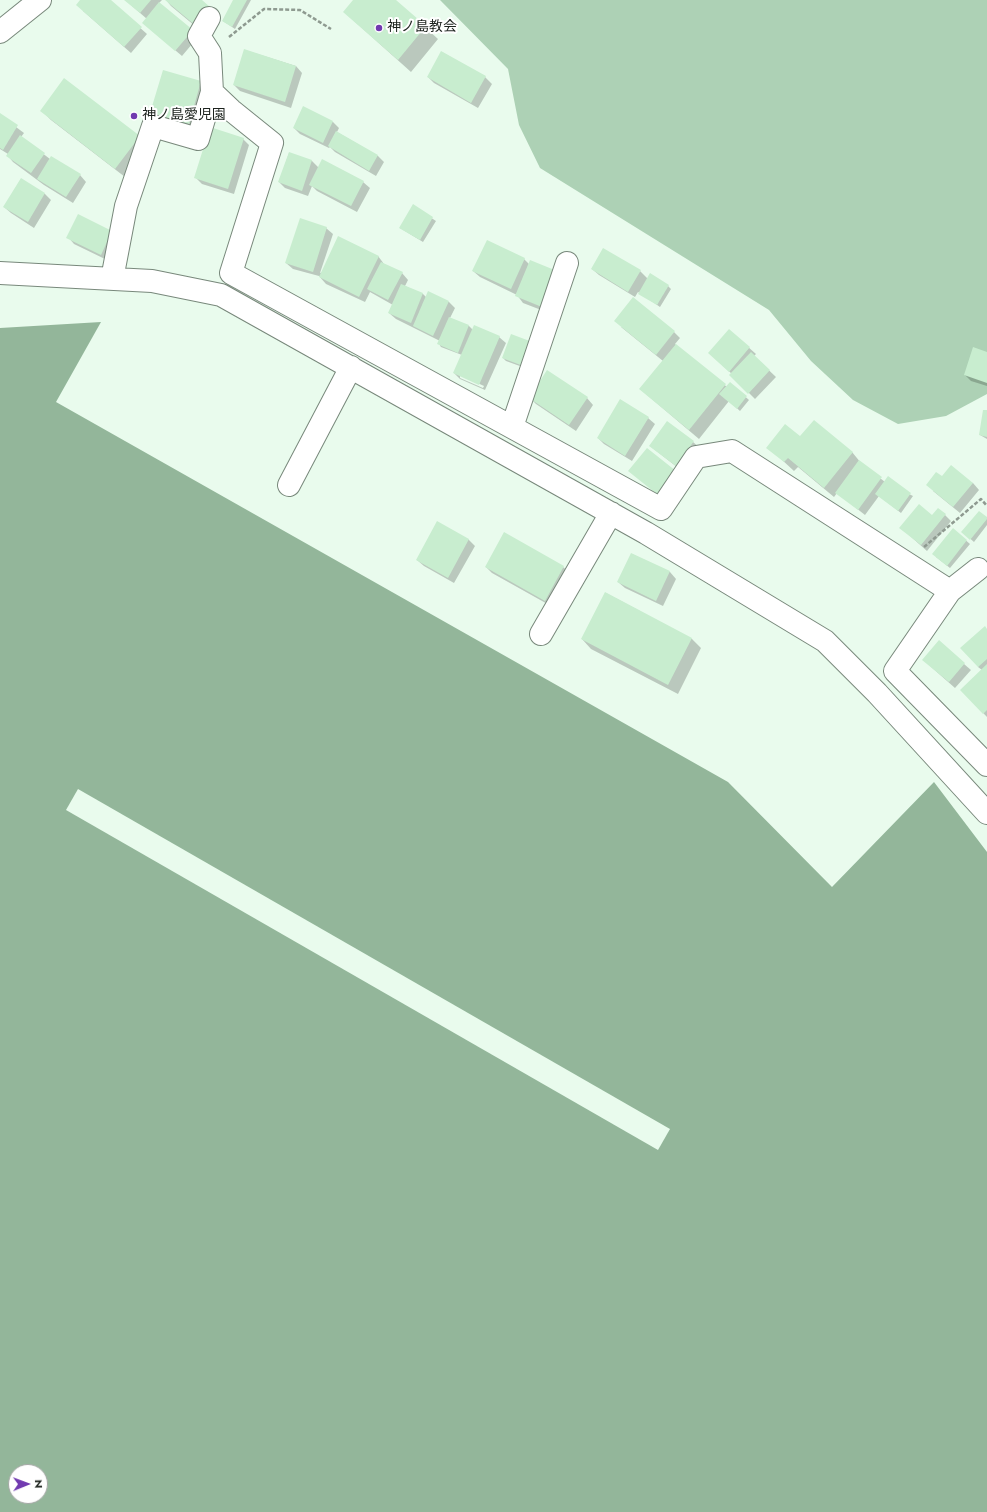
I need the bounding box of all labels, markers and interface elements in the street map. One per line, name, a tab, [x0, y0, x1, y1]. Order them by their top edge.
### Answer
place label: 神ノ島教会	[387, 20, 457, 36]
marker: 神ノ島教会	[374, 23, 384, 33]
place label: 神ノ島愛児園	[142, 108, 226, 124]
marker: 神ノ島愛児園	[129, 111, 139, 121]
north arrow	[8, 1464, 48, 1504]
text: N	[31, 1479, 47, 1488]

